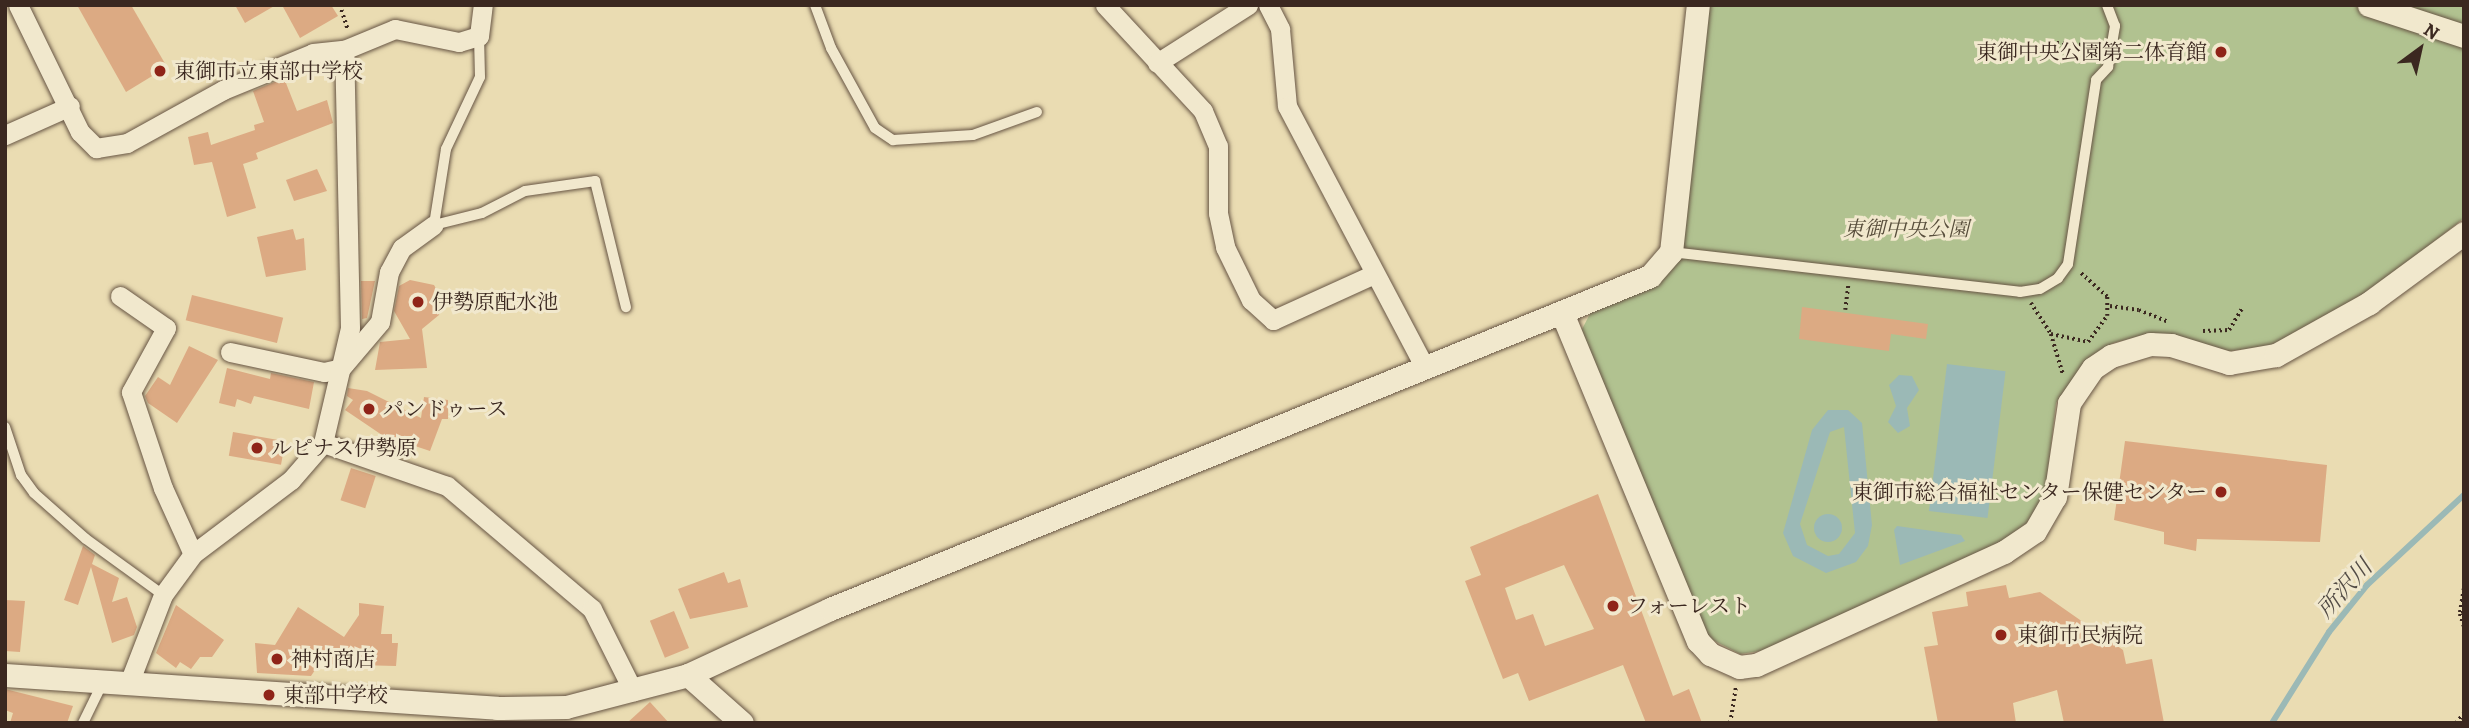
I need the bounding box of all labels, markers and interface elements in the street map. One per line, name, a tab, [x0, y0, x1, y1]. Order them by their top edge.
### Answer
north arrow	[2385, 14, 2455, 84]
text: N	[2419, 17, 2444, 46]
place label: 東御中央公園第二体育館	[1976, 39, 2207, 65]
marker: 東御中央公園第二体育館	[2213, 44, 2229, 60]
place label: 東御市立東部中学校	[174, 58, 363, 84]
marker: 東御市立東部中学校	[152, 63, 168, 79]
park label: 東御中央公園	[1843, 216, 1969, 242]
place label: 伊勢原配水池	[432, 289, 558, 315]
marker: 伊勢原配水池	[410, 294, 426, 310]
place label: パンドゥース	[383, 396, 509, 422]
marker: パンドゥース	[361, 401, 377, 417]
place label: ルピナス伊勢原	[271, 435, 418, 461]
marker: ルピナス伊勢原	[249, 440, 265, 456]
place label: 東御市総合福祉センター保健センター	[1850, 479, 2207, 505]
marker: 東御市総合福祉センター保健センター	[2213, 484, 2229, 500]
water label: 所沢川	[2312, 554, 2378, 624]
place label: フォーレスト	[1627, 593, 1753, 619]
marker: フォーレスト	[1605, 598, 1621, 614]
place label: 東御市民病院	[2017, 622, 2143, 648]
marker: 東御市民病院	[1991, 625, 2011, 645]
place label: 神村商店	[291, 646, 375, 672]
marker: 神村商店	[269, 651, 285, 667]
place label: 東部中学校	[283, 682, 388, 708]
marker: 東部中学校	[261, 687, 277, 703]

